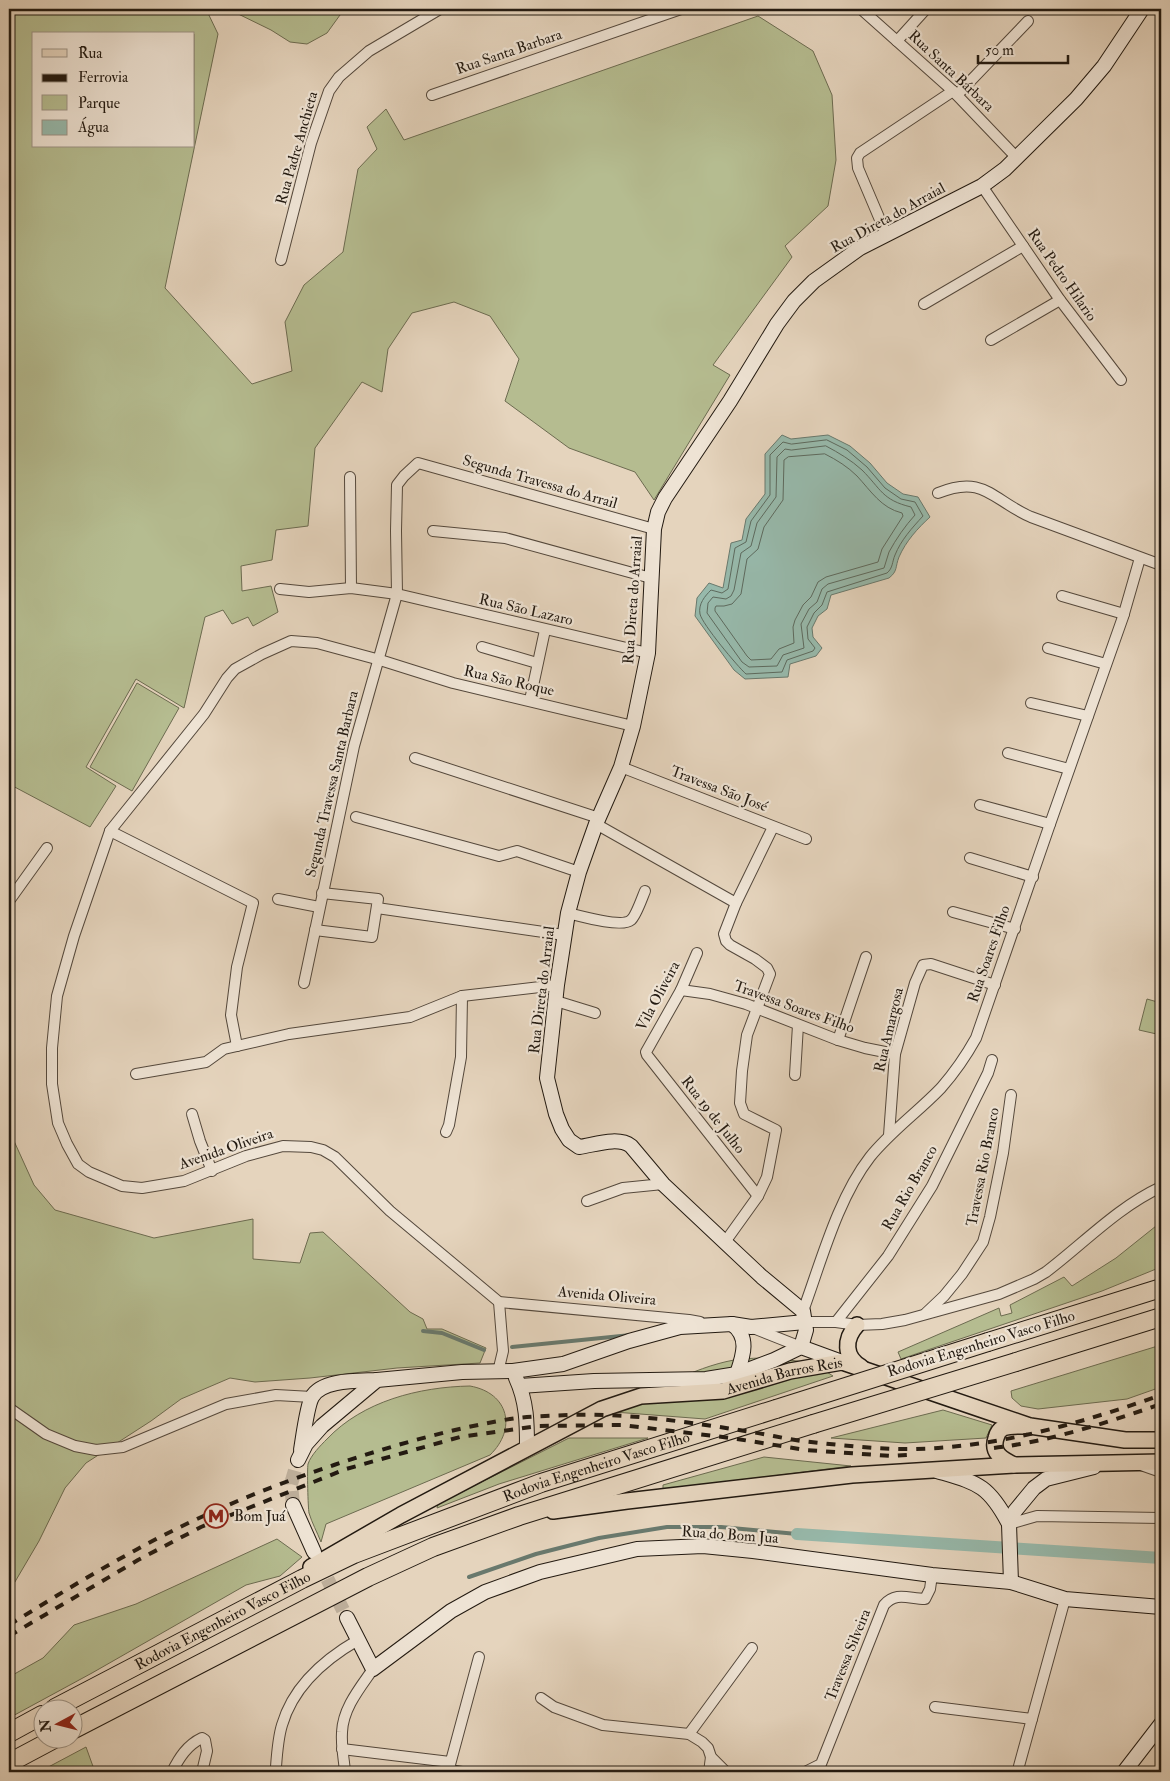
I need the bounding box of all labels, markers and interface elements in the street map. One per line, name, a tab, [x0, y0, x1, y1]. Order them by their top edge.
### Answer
street label: Rua Santa Barbara	[453, 25, 565, 79]
street label: Rua Santa Bárbara	[904, 26, 999, 116]
legend	[32, 32, 195, 148]
scale bar	[978, 32, 1068, 64]
text: 50 m	[985, 41, 1014, 60]
text: Rua	[78, 44, 103, 63]
text: Ferrovia	[78, 68, 129, 87]
street label: Rua Padre Anchieta	[272, 88, 322, 207]
text: Parque	[78, 94, 120, 113]
text: Água	[77, 116, 110, 137]
street label: Rua Direta do Arraial	[827, 178, 949, 257]
street label: Rua Pedro Hilario	[1023, 225, 1101, 325]
street label: Segunda Travessa do Arrail	[460, 451, 620, 513]
street label: Rua Direta do Arraial	[619, 535, 647, 665]
street label: Rua São Lazaro	[477, 590, 575, 630]
street label: Rua São Roque	[462, 661, 556, 701]
street label: Segunda Travessa Santa Barbara	[301, 688, 363, 879]
street label: Travessa São José	[667, 762, 771, 817]
street label: Rua Soares Filho	[963, 903, 1015, 1005]
street label: Rua Direta do Arraial	[525, 925, 559, 1055]
street label: Vila Oliveira	[632, 957, 685, 1034]
street label: Travessa Soares Filho	[731, 976, 857, 1038]
street label: Rua Amargosa	[870, 985, 908, 1074]
street label: Rua 19 de Julho	[676, 1072, 749, 1158]
street label: Travessa Rio Branco	[962, 1106, 1004, 1228]
street label: Avenida Oliveira	[175, 1124, 276, 1174]
street label: Rua Rio Branco	[878, 1142, 942, 1234]
street label: Avenida Oliveira	[556, 1282, 658, 1310]
street label: Rodovia Engenheiro Vasco Filho	[885, 1306, 1077, 1382]
street label: Avenida Barros Reis	[723, 1353, 844, 1399]
street label: Rodovia Engenheiro Vasco Filho	[500, 1427, 692, 1506]
metro station icon: Bom Juá	[203, 1503, 229, 1529]
place label: Bom Juá	[234, 1507, 286, 1527]
street label: Rua do Bom Jua	[681, 1522, 780, 1549]
street label: Rodovia Engenheiro Vasco Filho	[131, 1567, 313, 1674]
street label: Travessa Silveira	[821, 1605, 875, 1704]
north arrow	[32, 1698, 82, 1748]
text: N	[36, 1718, 55, 1734]

